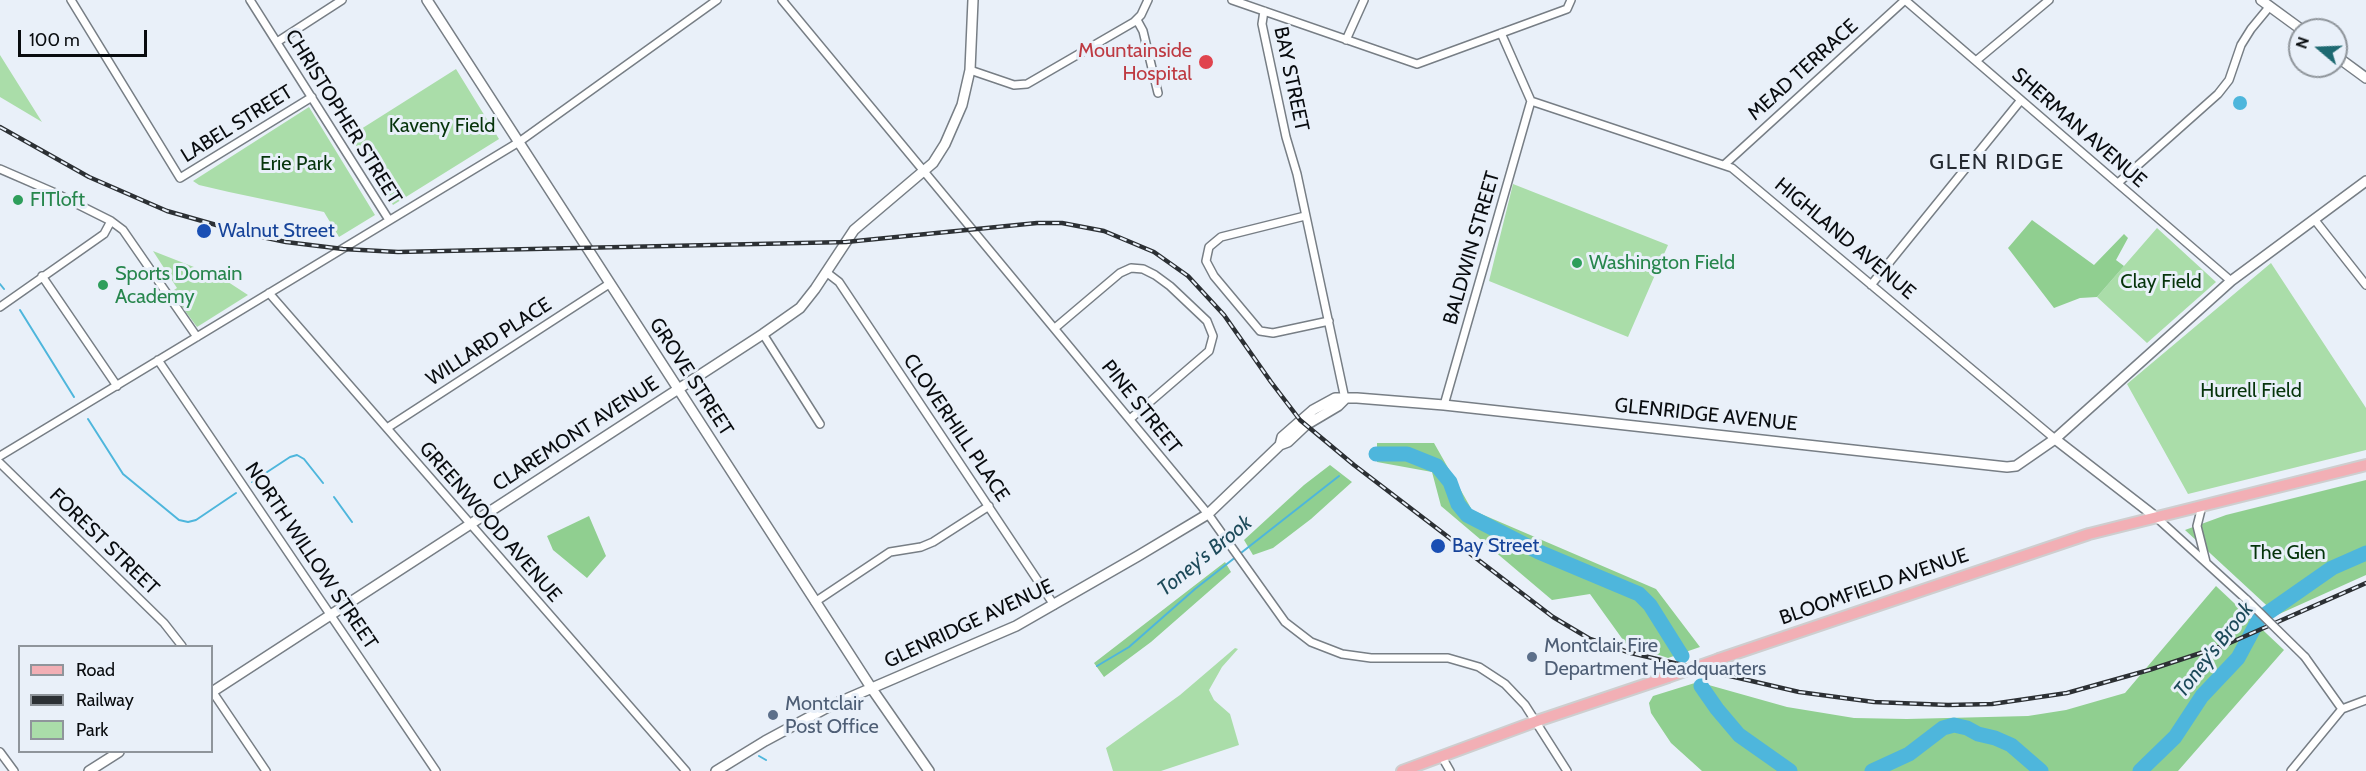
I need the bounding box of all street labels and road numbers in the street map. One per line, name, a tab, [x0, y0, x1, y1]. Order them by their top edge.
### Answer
street label: MEAD TERRACE	[1743, 14, 1863, 126]
street label: CHRISTOPHER STREET	[279, 25, 407, 209]
street label: BAY STREET	[1268, 25, 1314, 133]
street label: SHERMAN AVENUE	[2007, 63, 2151, 193]
street label: LABEL STREET	[177, 80, 297, 168]
street label: BALDWIN STREET	[1439, 169, 1505, 327]
street label: HIGHLAND AVENUE	[1770, 173, 1920, 305]
street label: WILLARD PLACE	[422, 293, 556, 391]
street label: GROVE STREET	[644, 314, 738, 440]
street label: CLOVERHILL PLACE	[898, 350, 1014, 506]
street label: PINE STREET	[1096, 355, 1186, 459]
street label: CLAREMONT AVENUE	[489, 371, 663, 497]
street label: GLENRIDGE AVENUE	[1613, 393, 1799, 437]
street label: GREENWOOD AVENUE	[414, 437, 566, 607]
street label: NORTH WILLOW STREET	[240, 458, 382, 654]
street label: FOREST STREET	[44, 484, 164, 600]
street label: BLOOMFIELD AVENUE	[1776, 543, 1972, 631]
street label: GLENRIDGE AVENUE	[881, 574, 1057, 674]

